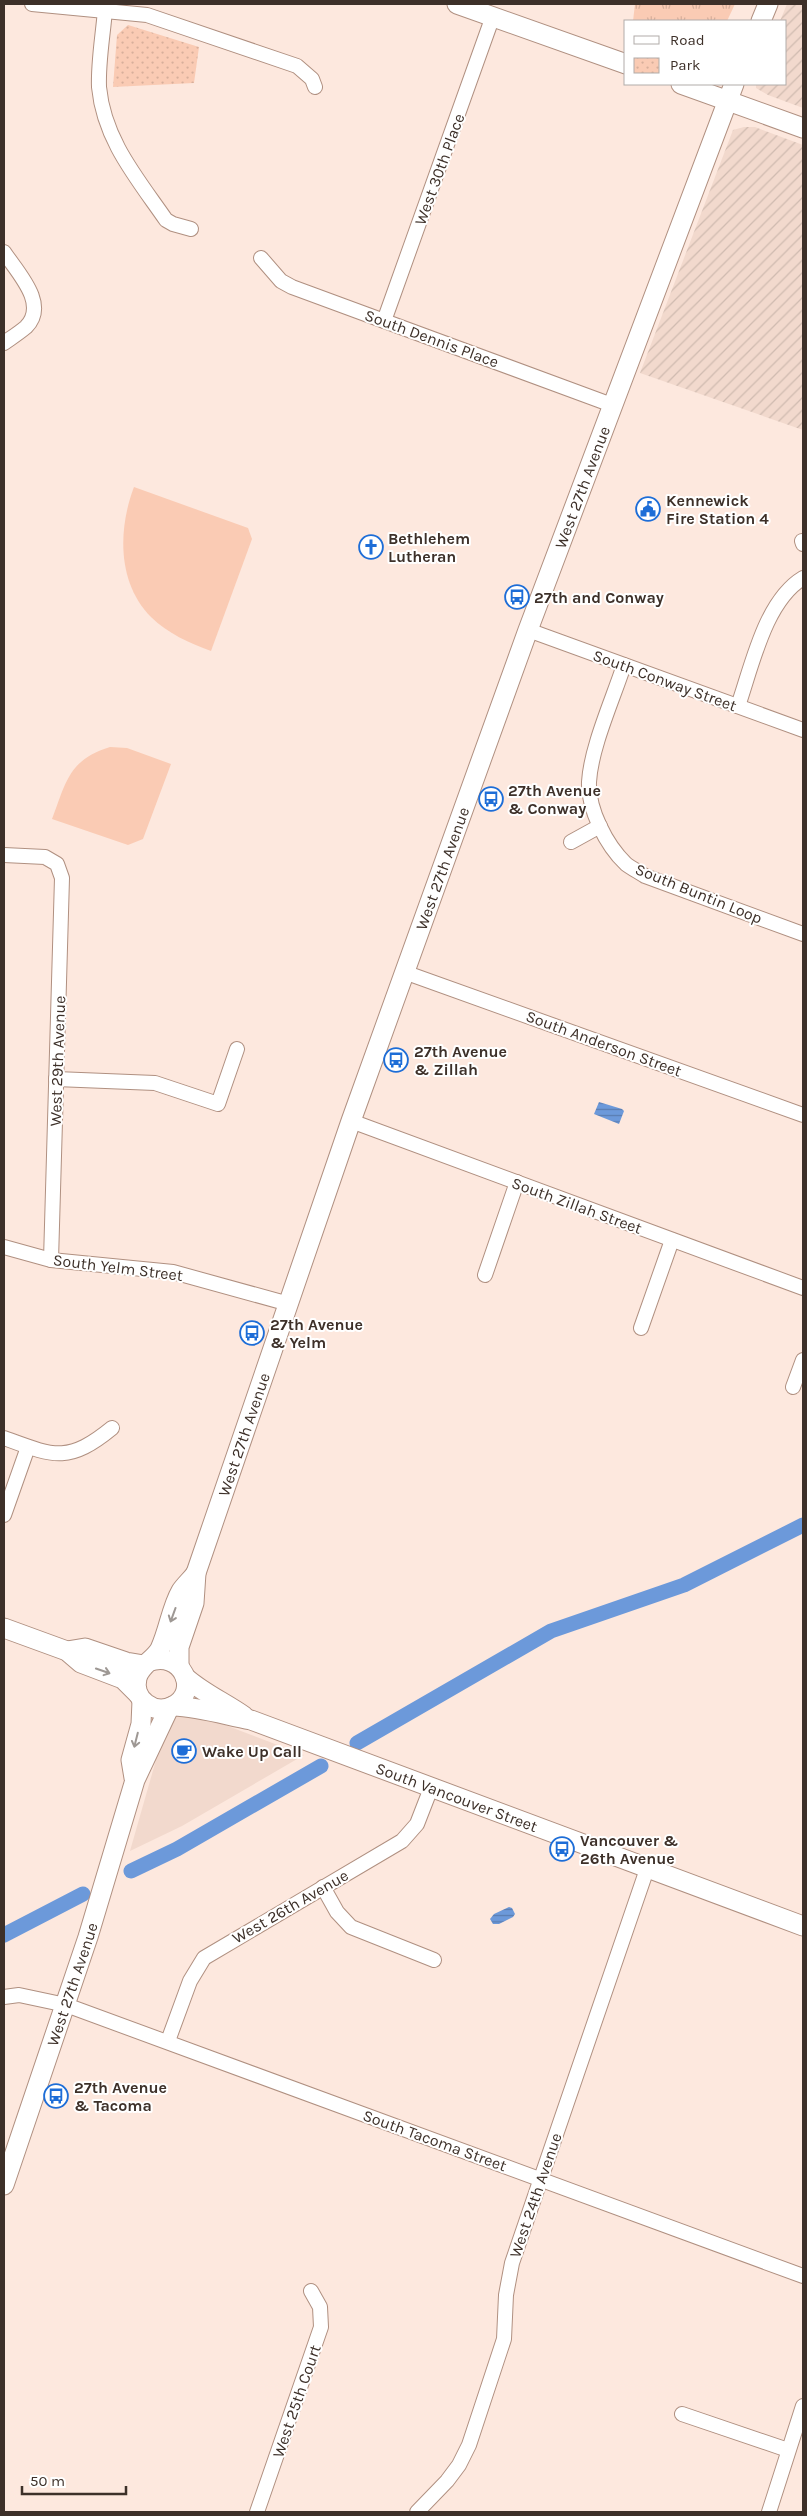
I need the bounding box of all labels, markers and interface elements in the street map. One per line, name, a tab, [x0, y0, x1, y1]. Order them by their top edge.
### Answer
legend	[624, 20, 787, 85]
text: Road	[670, 31, 705, 49]
text: Park	[670, 56, 700, 74]
street label: West 30th Place	[410, 111, 468, 228]
street label: South Dennis Place	[362, 305, 501, 372]
street label: West 27th Avenue	[551, 424, 614, 551]
place label: Kennewick Fire Station 4	[666, 491, 769, 528]
public building icon: Kennewick Fire Station 4	[635, 496, 661, 522]
place label: Bethlehem Lutheran	[388, 529, 470, 566]
church icon: Bethlehem Lutheran	[358, 534, 384, 560]
bus stop icon: 27th and Conway	[504, 584, 530, 610]
place label: 27th and Conway	[534, 588, 664, 607]
street label: South Conway Street	[590, 646, 739, 715]
place label: 27th Avenue & Conway	[508, 781, 601, 818]
bus stop icon: 27th Avenue & Conway	[478, 786, 504, 812]
street label: West 27th Avenue	[412, 804, 473, 933]
street label: South Buntin Loop	[632, 859, 765, 928]
street label: West 29th Avenue	[46, 995, 69, 1127]
street label: South Anderson Street	[523, 1006, 684, 1081]
place label: 27th Avenue & Zillah	[414, 1042, 507, 1079]
bus stop icon: 27th Avenue & Zillah	[383, 1047, 409, 1073]
street label: South Zillah Street	[509, 1173, 644, 1238]
street label: South Yelm Street	[52, 1250, 184, 1285]
place label: 27th Avenue & Yelm	[270, 1315, 363, 1352]
bus stop icon: 27th Avenue & Yelm	[239, 1320, 265, 1346]
street label: West 27th Avenue	[214, 1370, 274, 1499]
one-way arrow	[168, 1607, 177, 1622]
one-way arrow	[95, 1666, 111, 1676]
one-way arrow	[131, 1732, 140, 1748]
cafe icon: Wake Up Call	[171, 1738, 197, 1764]
place label: Wake Up Call	[202, 1742, 302, 1761]
street label: South Vancouver Street	[373, 1758, 540, 1836]
place label: Vancouver & 26th Avenue	[580, 1831, 678, 1868]
bus stop icon: Vancouver & 26th Avenue	[549, 1836, 575, 1862]
street label: West 26th Avenue	[229, 1866, 352, 1947]
street label: West 27th Avenue	[43, 1920, 102, 2049]
place label: 27th Avenue & Tacoma	[74, 2078, 167, 2115]
bus stop icon: 27th Avenue & Tacoma	[43, 2083, 69, 2109]
street label: South Tacoma Street	[360, 2106, 509, 2175]
street label: West 24th Avenue	[505, 2130, 566, 2260]
street label: West 25th Court	[268, 2342, 325, 2460]
scale bar	[22, 2464, 126, 2496]
text: 50 m	[30, 2472, 65, 2490]

